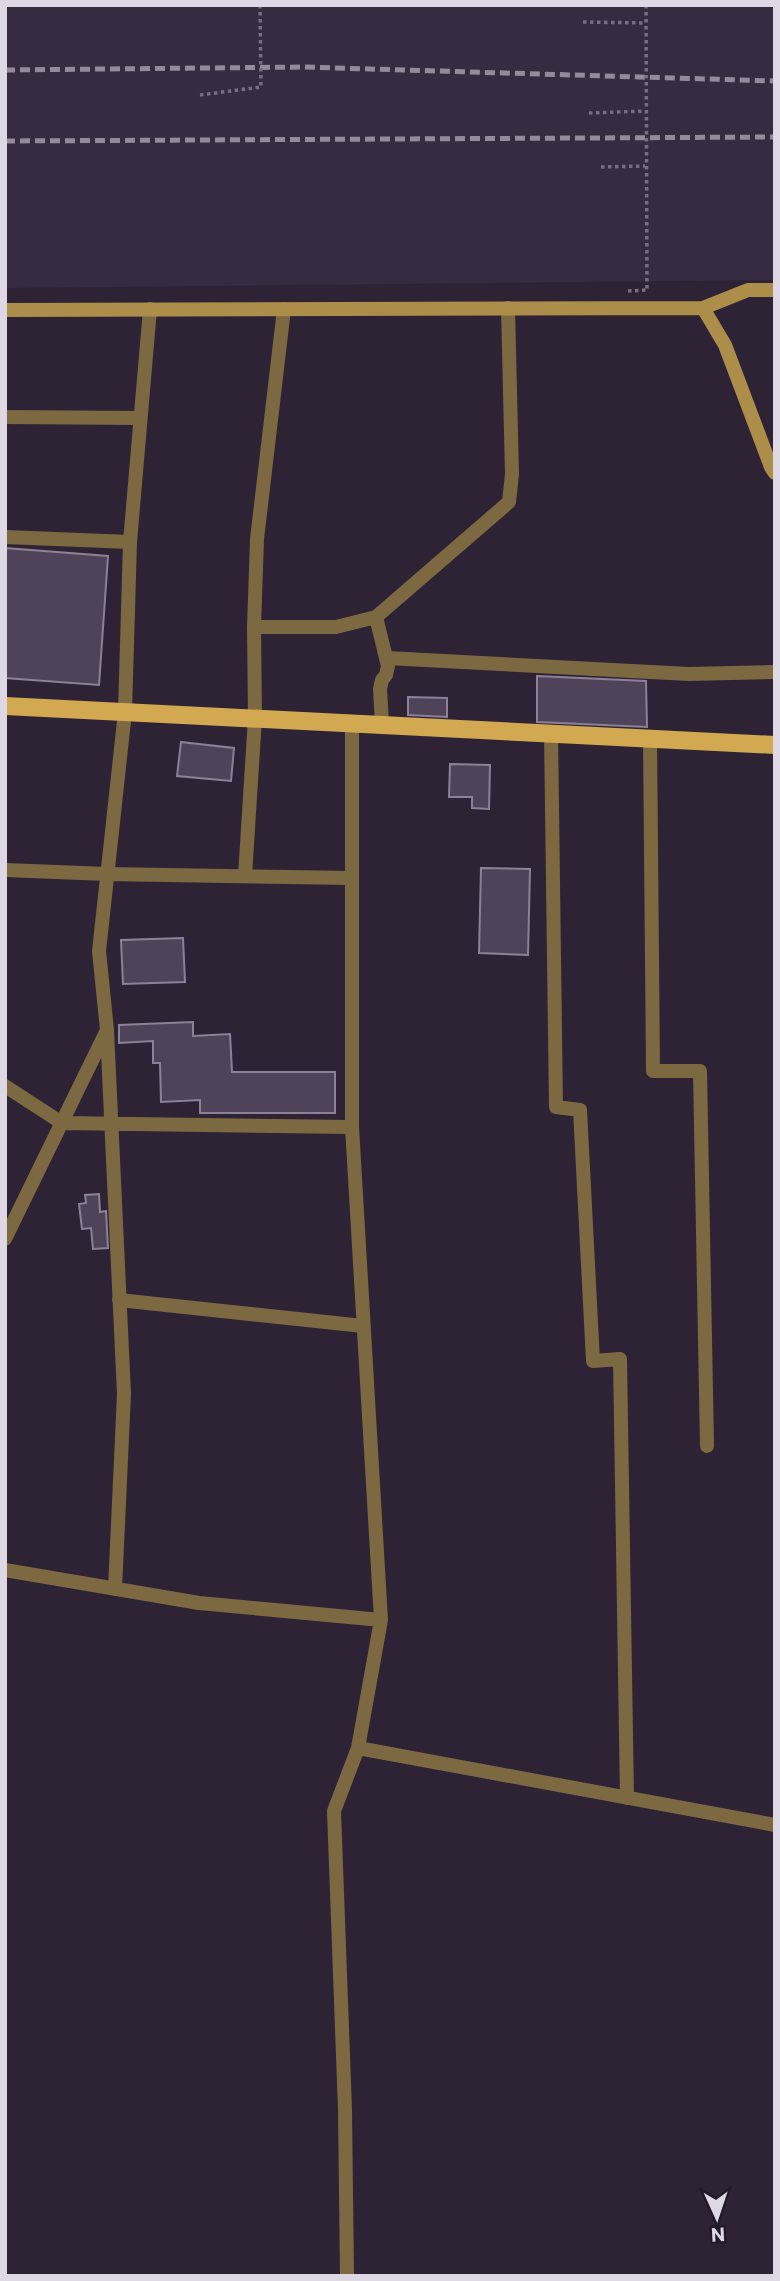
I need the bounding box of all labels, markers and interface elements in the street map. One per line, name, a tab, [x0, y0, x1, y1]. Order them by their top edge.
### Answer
north arrow	[682, 2183, 752, 2253]
text: N	[710, 2224, 726, 2247]

